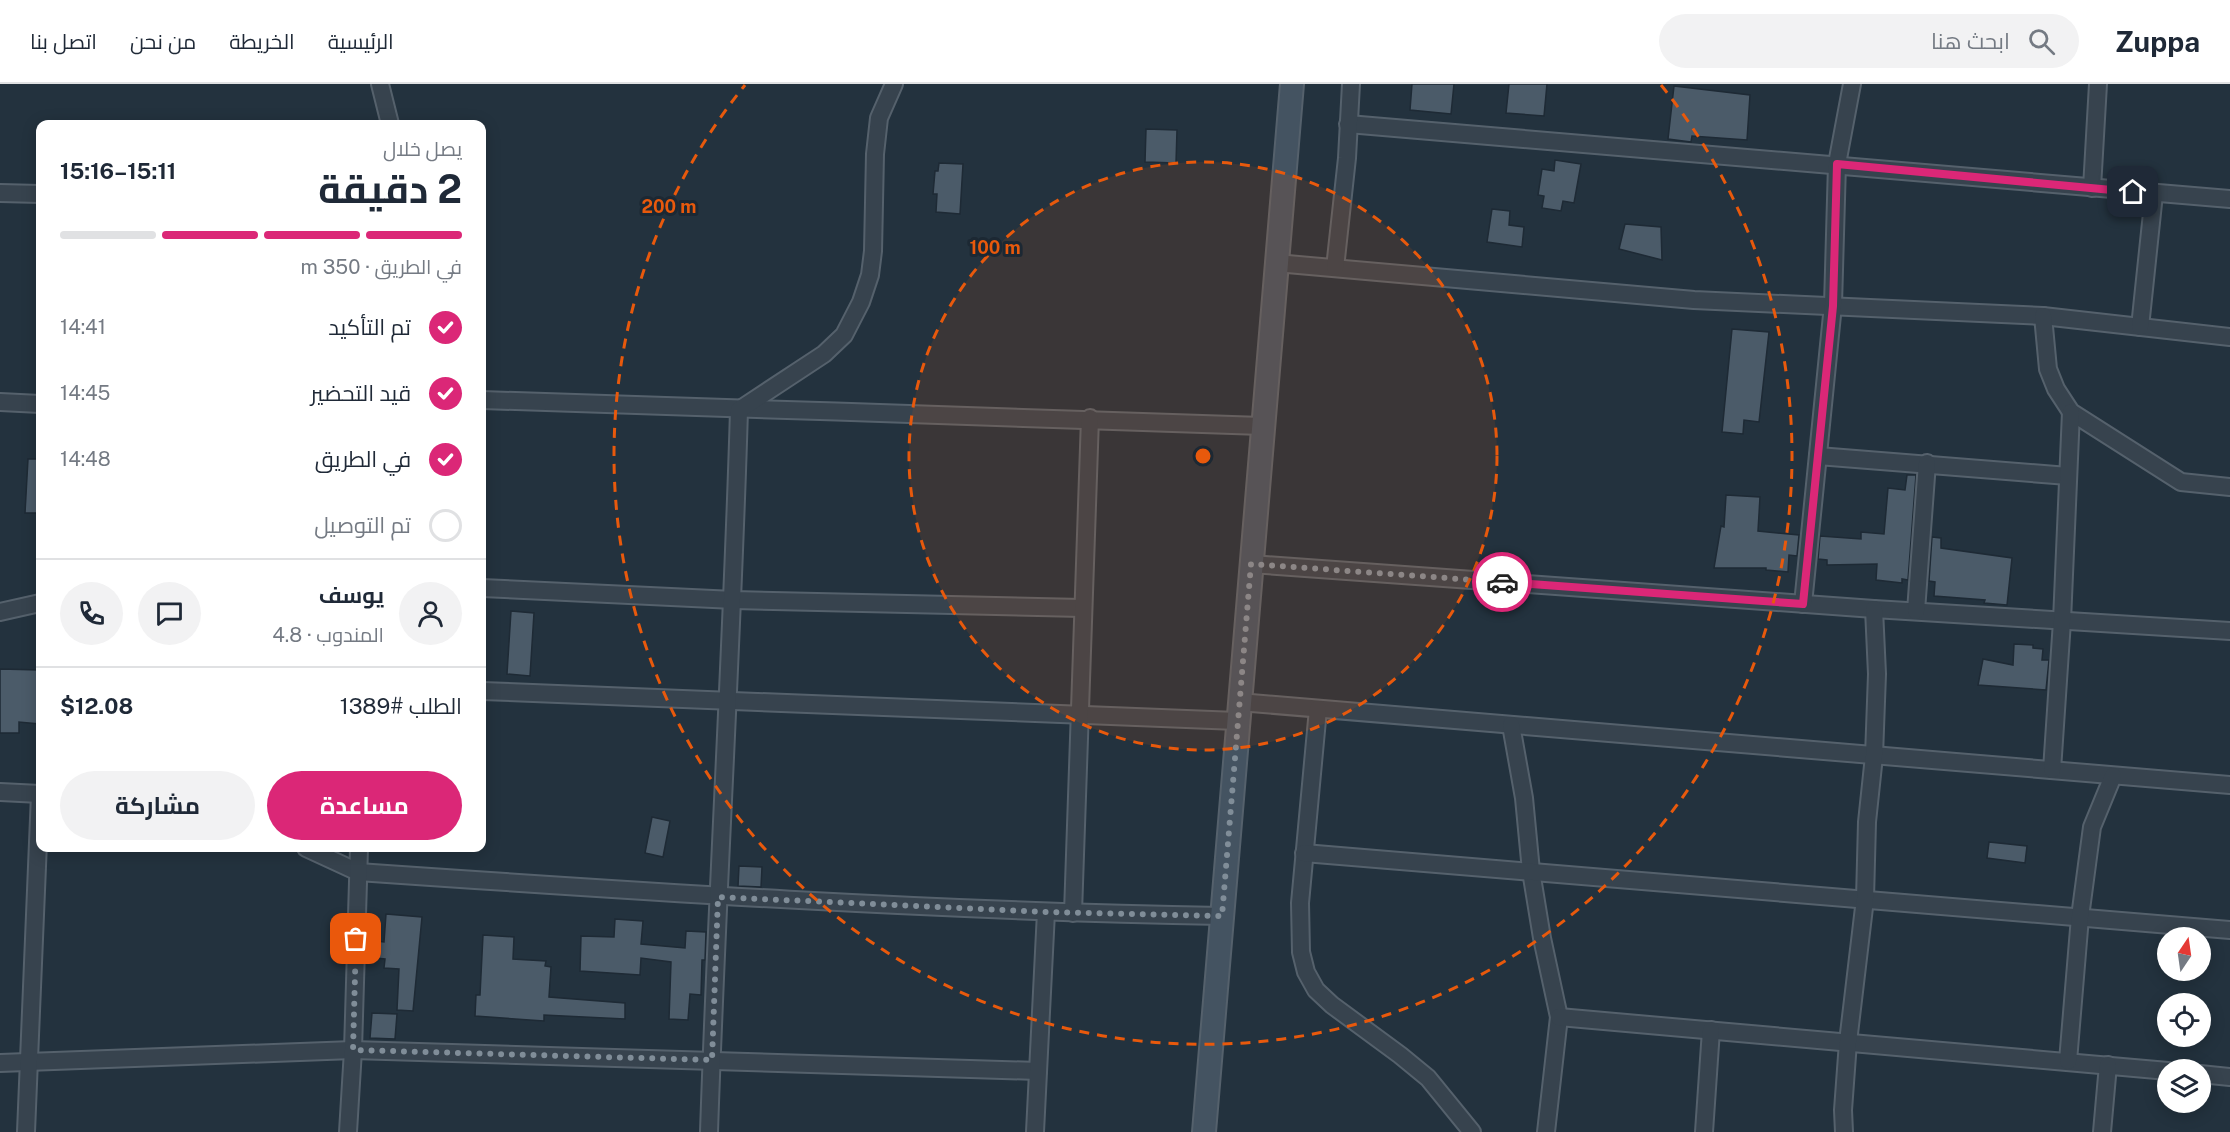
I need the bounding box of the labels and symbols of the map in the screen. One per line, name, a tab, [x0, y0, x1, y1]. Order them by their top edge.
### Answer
pin	[2107, 166, 2158, 217]
text: 200 m	[642, 196, 696, 217]
text: 100 m	[969, 237, 1021, 258]
centre of rings	[1193, 446, 1213, 466]
courier	[1472, 552, 1532, 612]
pin	[330, 913, 381, 964]
north arrow	[2157, 927, 2211, 981]

